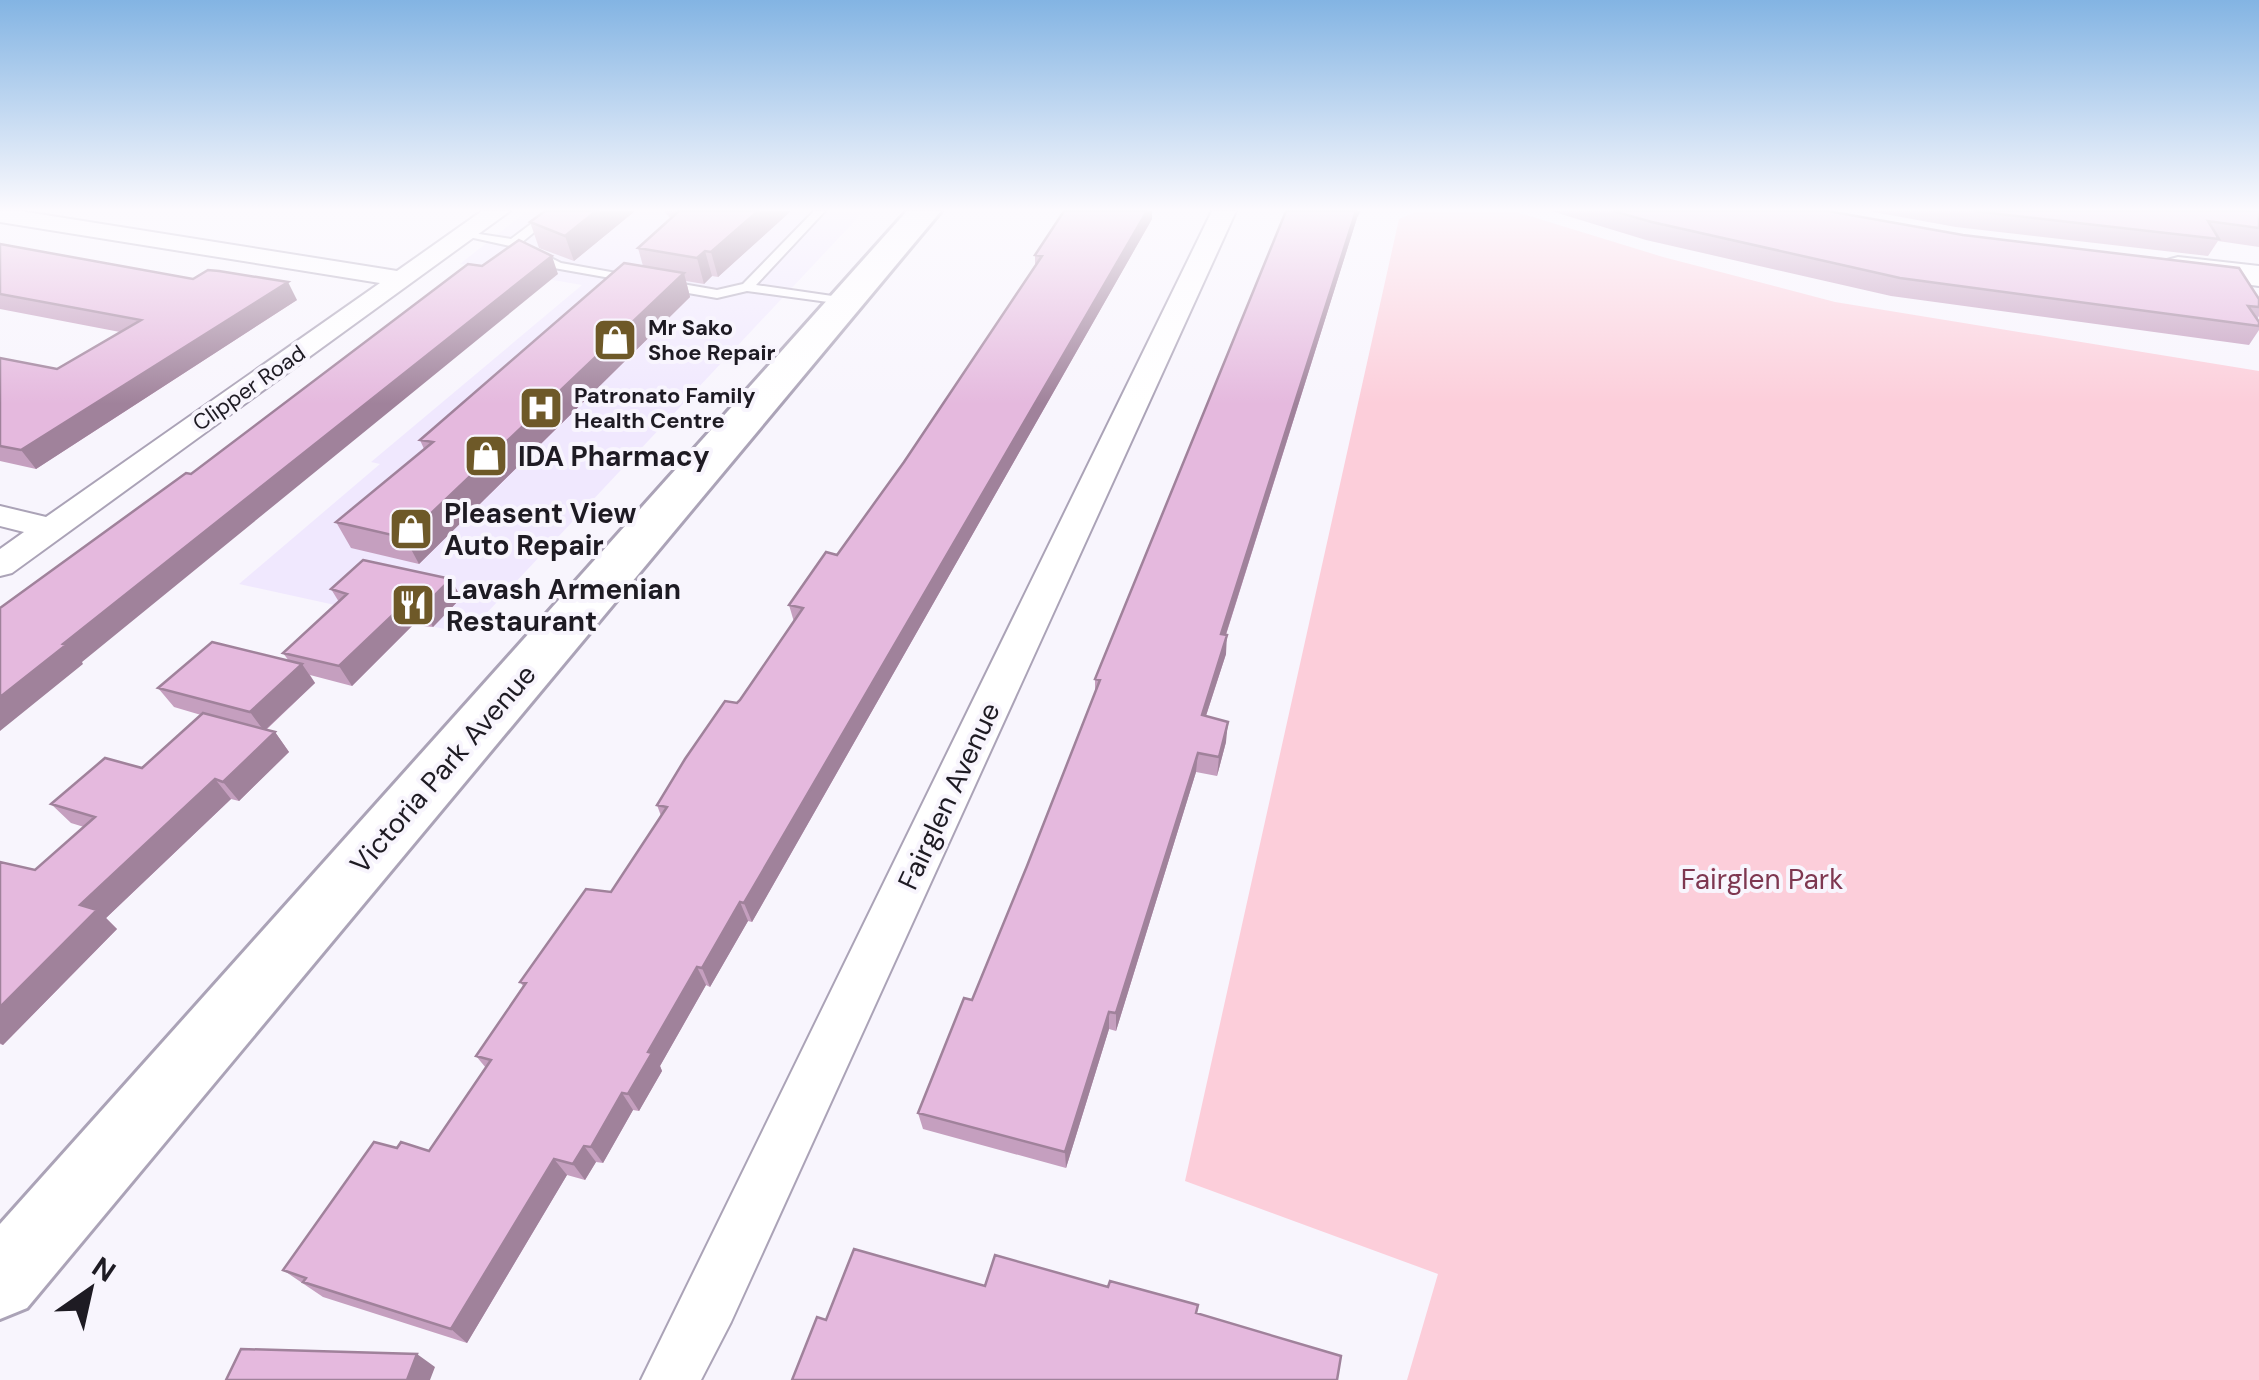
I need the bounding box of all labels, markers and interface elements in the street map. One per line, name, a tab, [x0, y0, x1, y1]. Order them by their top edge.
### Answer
place label: Mr Sako Shoe Repair	[648, 313, 776, 367]
shop icon: Mr Sako Shoe Repair	[592, 317, 638, 363]
street label: Clipper Road	[187, 338, 311, 438]
place label: Patronato Family Health Centre	[574, 381, 756, 435]
hospital icon: Patronato Family Health Centre	[518, 385, 564, 431]
shop icon: IDA Pharmacy	[463, 433, 509, 479]
place label: IDA Pharmacy	[518, 438, 710, 475]
place label: Pleasent View Auto Repair	[444, 495, 636, 564]
shop icon: Pleasent View Auto Repair	[388, 506, 434, 552]
place label: Lavash Armenian Restaurant	[446, 571, 681, 640]
restaurant icon: Lavash Armenian Restaurant	[390, 582, 436, 628]
street label: Victoria Park Avenue	[342, 657, 544, 881]
street label: Fairglen Avenue	[889, 696, 1009, 896]
park label: Fairglen Park	[1681, 861, 1843, 898]
north arrow	[40, 1240, 140, 1340]
text: N	[85, 1249, 123, 1291]

